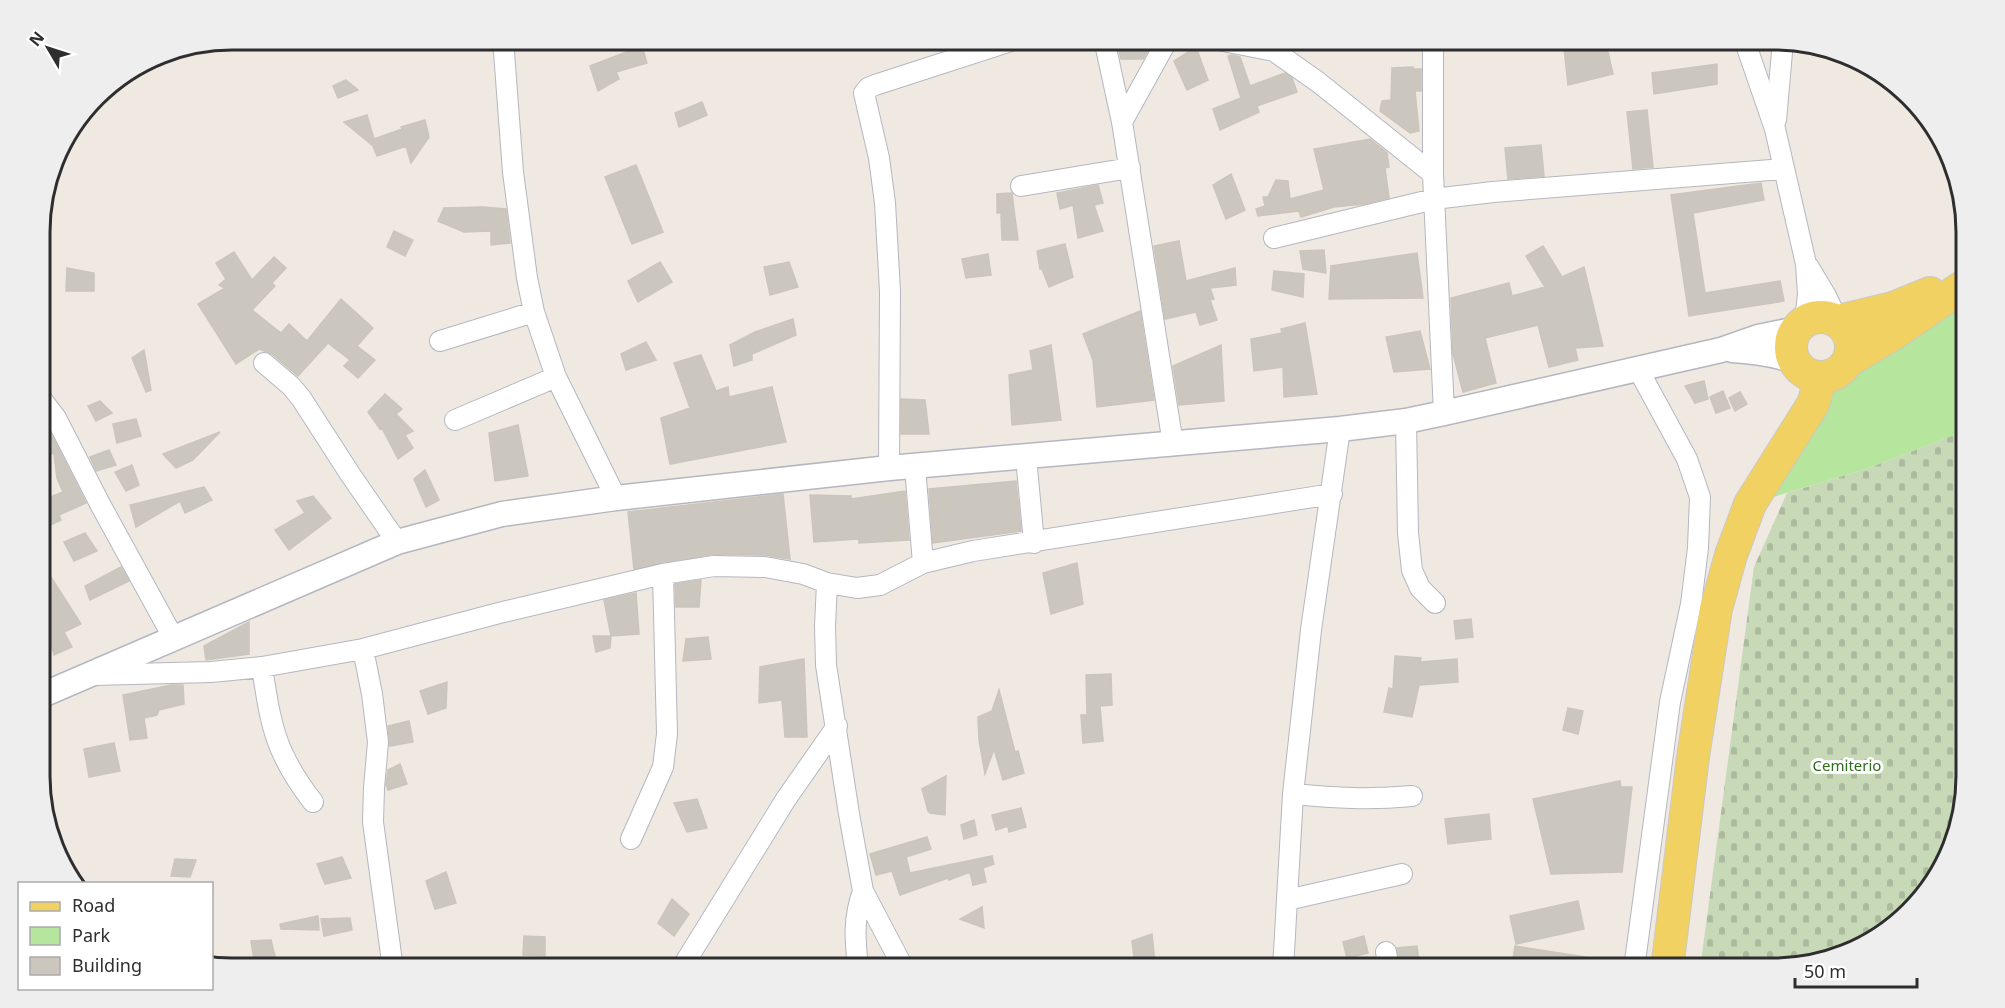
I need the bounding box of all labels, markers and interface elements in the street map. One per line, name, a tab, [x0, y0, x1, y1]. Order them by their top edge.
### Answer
north arrow	[18, 18, 78, 78]
text: N	[24, 27, 49, 51]
park label: Cemiterio	[1813, 755, 1881, 775]
legend	[18, 882, 213, 990]
text: Road	[72, 893, 115, 917]
text: Park	[72, 923, 110, 947]
scale bar	[1795, 951, 1916, 989]
text: Building	[72, 953, 142, 977]
text: 50 m	[1804, 959, 1846, 983]

